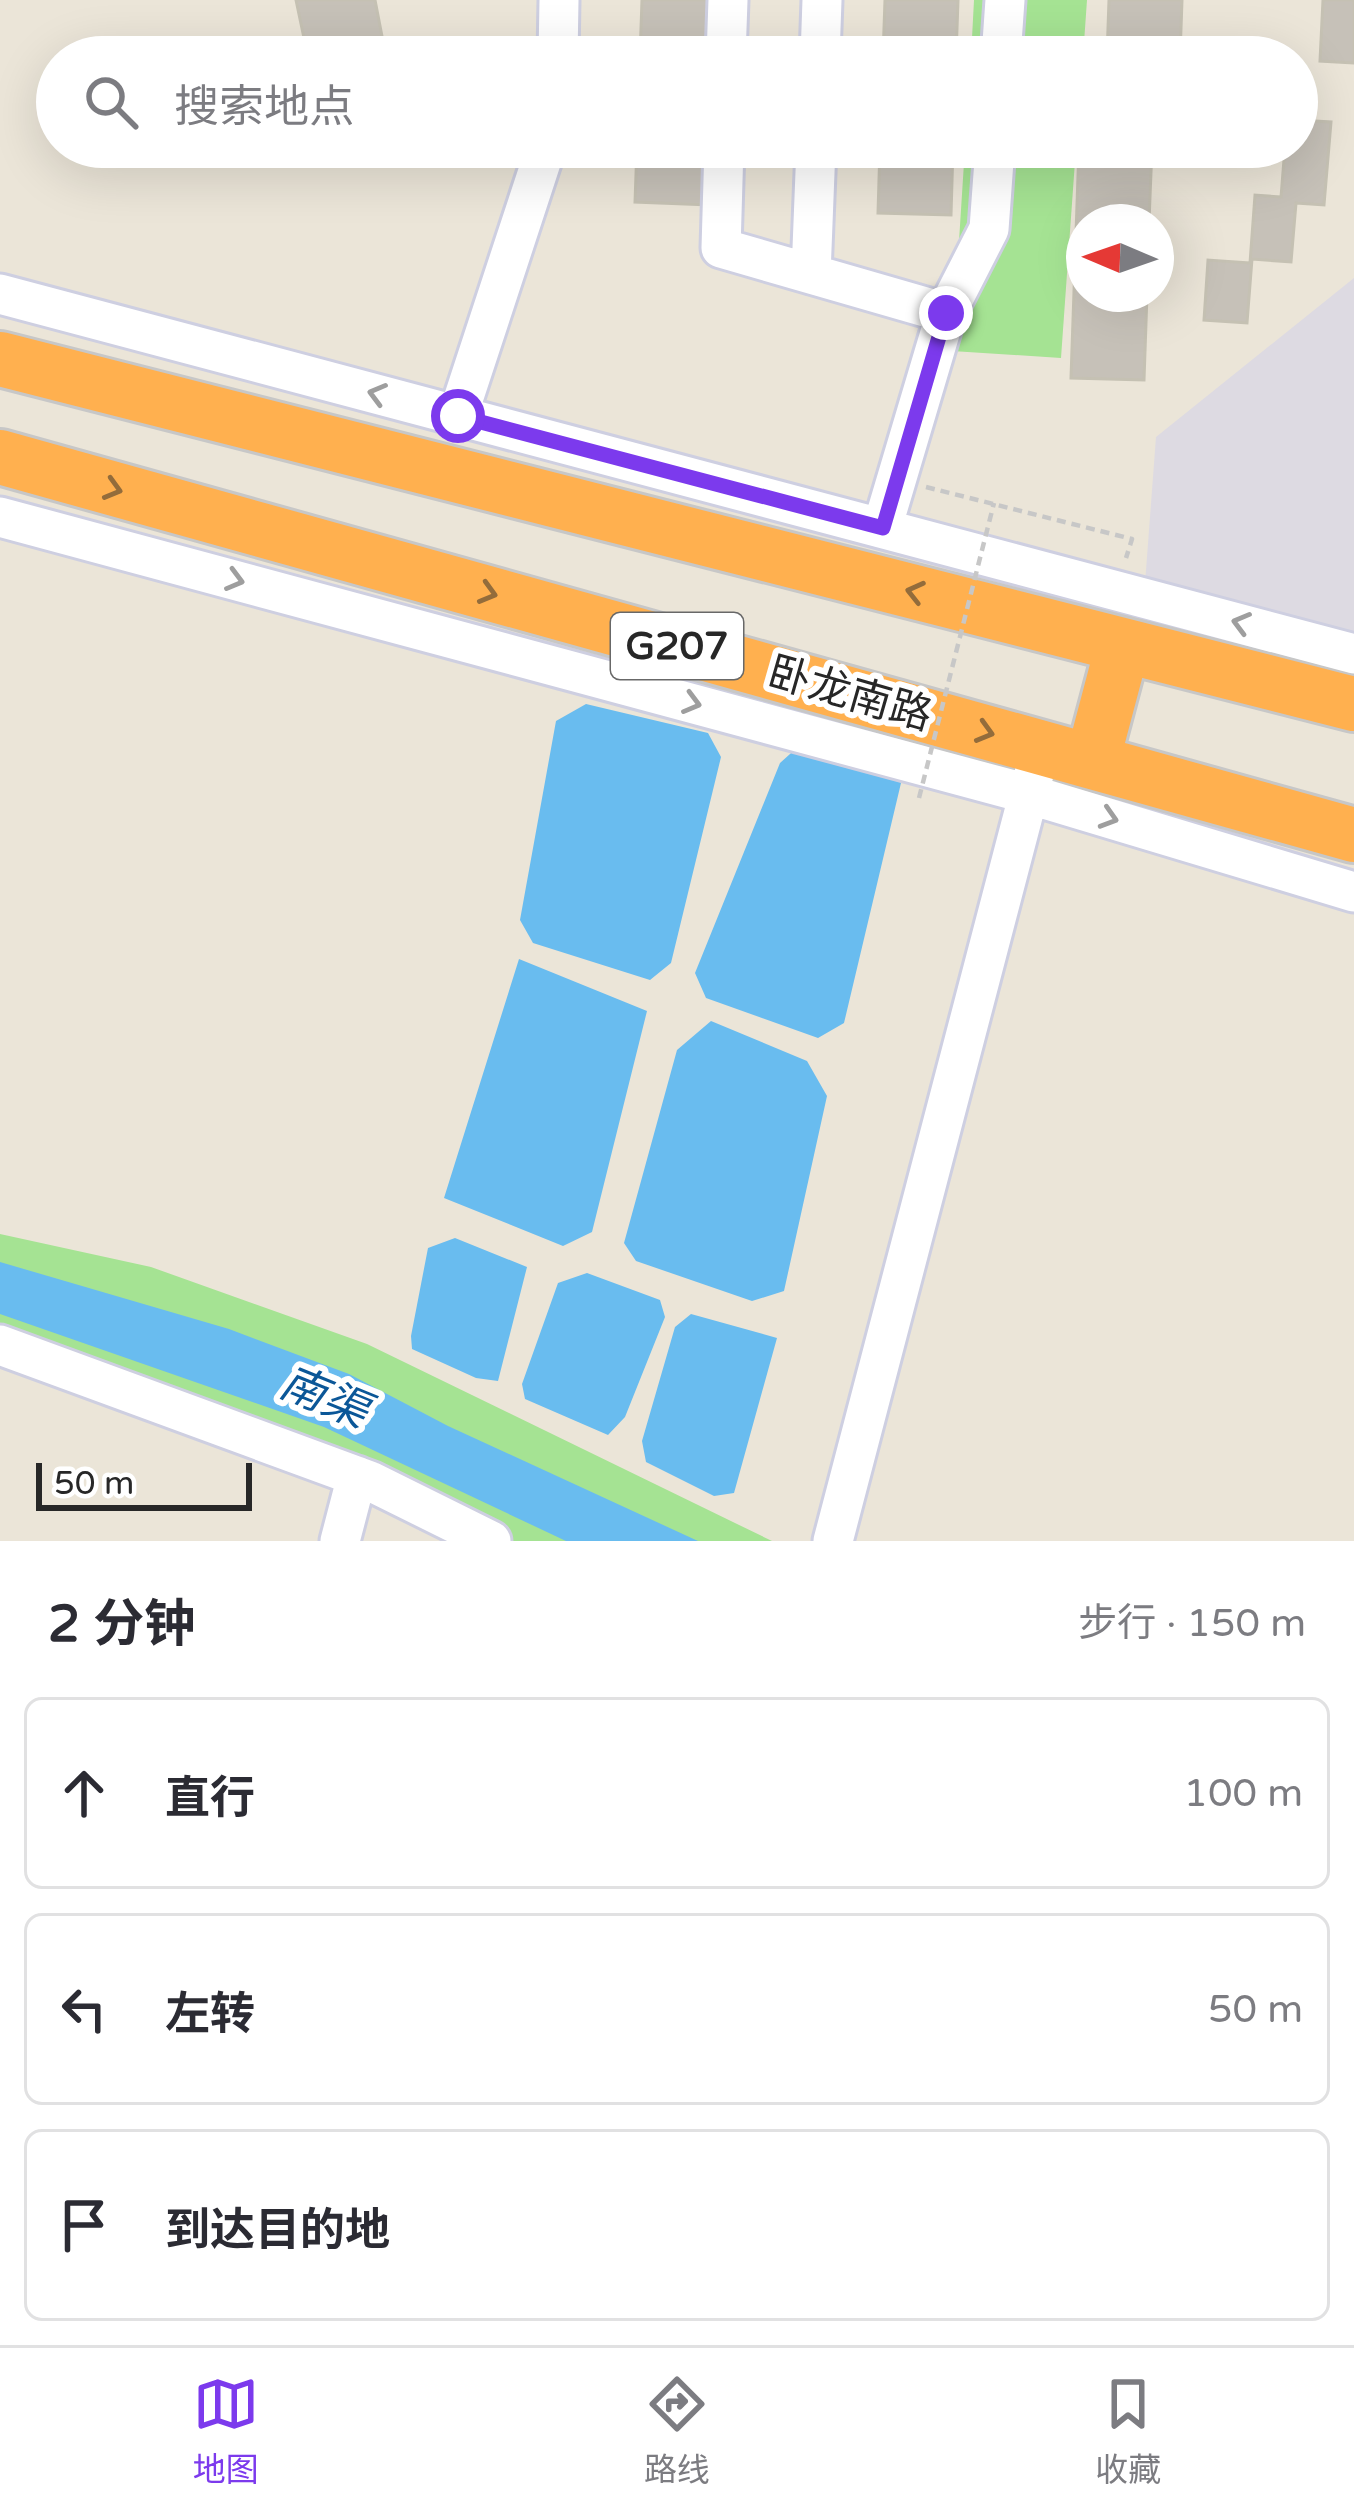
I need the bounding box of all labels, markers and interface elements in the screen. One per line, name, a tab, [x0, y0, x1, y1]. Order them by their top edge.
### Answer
search box	[36, 36, 1318, 168]
icon: search	[78, 69, 144, 135]
text: 搜索地点	[174, 81, 354, 135]
north arrow	[1066, 204, 1174, 312]
route end	[919, 286, 973, 340]
one-way arrow	[367, 383, 388, 408]
route start	[431, 389, 485, 443]
one-way arrow	[102, 474, 122, 499]
one-way arrow	[224, 566, 244, 591]
one-way arrow	[478, 579, 498, 604]
one-way arrow	[905, 582, 926, 607]
one-way arrow	[1231, 612, 1252, 637]
road number: G207	[611, 613, 743, 679]
street label: 卧龙南路	[762, 646, 938, 742]
one-way arrow	[682, 689, 702, 714]
one-way arrow	[974, 718, 995, 743]
one-way arrow	[1098, 804, 1119, 829]
water label: 南渠	[272, 1356, 381, 1442]
scale bar	[36, 1457, 252, 1510]
text: 50 m	[54, 1464, 134, 1503]
text: 2 分钟	[48, 1594, 195, 1656]
text: 步行 · 150 m	[1078, 1600, 1306, 1647]
icon: ahead	[51, 1760, 117, 1826]
text: 100 m	[1184, 1770, 1303, 1817]
text: 直行	[165, 1772, 255, 1826]
icon: left	[51, 1976, 117, 2042]
text: 50 m	[1208, 1986, 1303, 2033]
text: 左转	[165, 1988, 255, 2042]
icon: arrive	[51, 2192, 117, 2258]
text: 到达目的地	[165, 2204, 390, 2258]
tab: 地图	[193, 2371, 259, 2491]
tab: 路线	[644, 2371, 710, 2491]
tab: 收藏	[1095, 2371, 1161, 2491]

